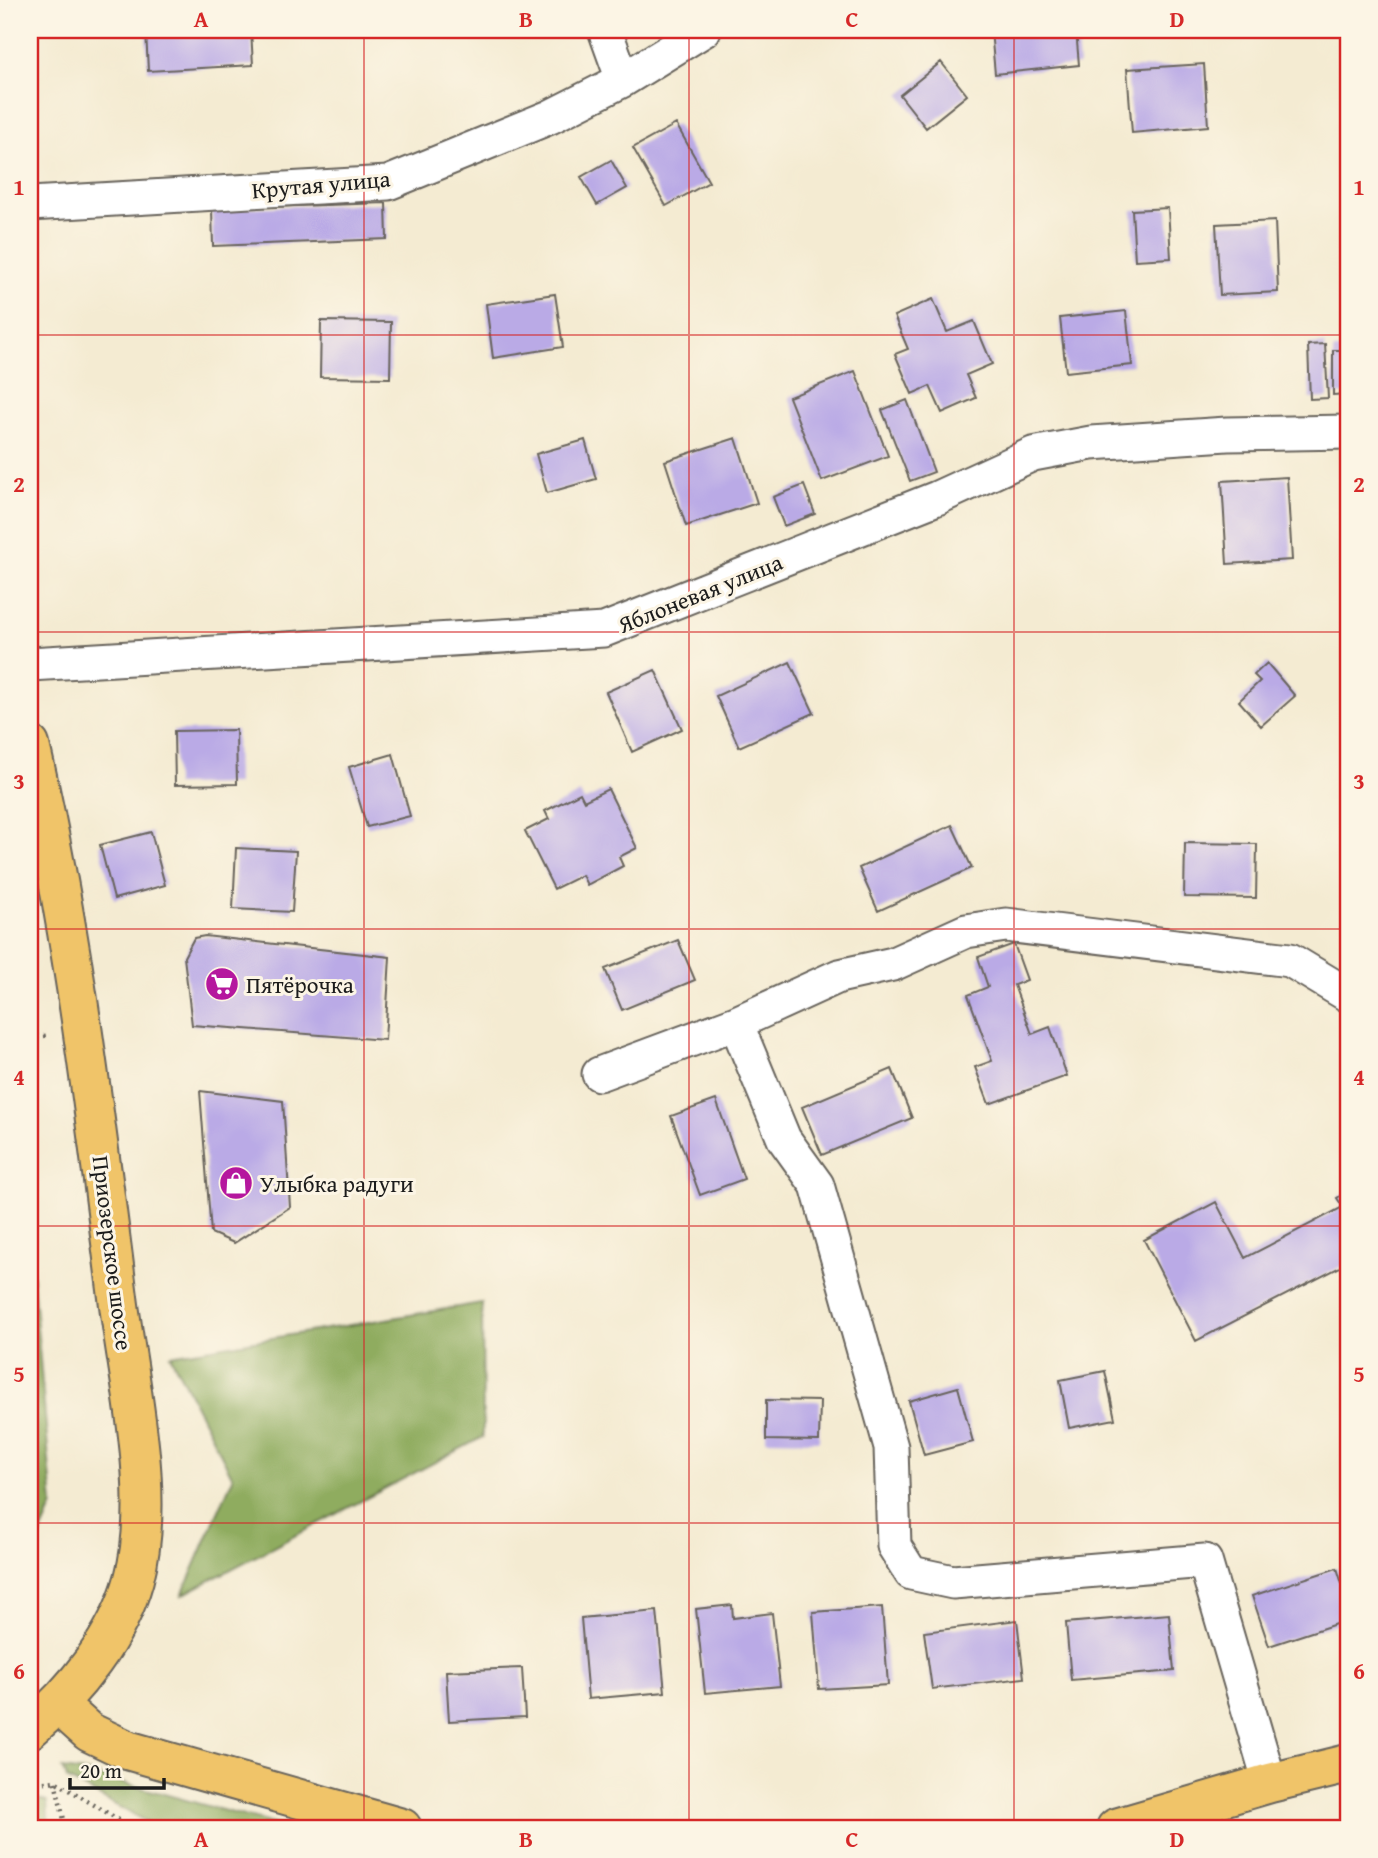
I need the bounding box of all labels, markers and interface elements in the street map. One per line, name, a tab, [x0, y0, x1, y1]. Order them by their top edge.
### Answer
text: A	[194, 2, 209, 35]
text: B	[519, 2, 533, 35]
text: C	[845, 2, 859, 35]
text: D	[1170, 2, 1185, 35]
street label: Крутая улица	[250, 161, 392, 206]
text: 1	[13, 170, 25, 203]
text: 1	[1353, 170, 1365, 203]
text: 2	[13, 467, 25, 500]
text: 2	[1353, 467, 1365, 500]
street label: Яблоневая улица	[612, 545, 787, 641]
text: 3	[13, 764, 25, 797]
text: 3	[1353, 764, 1365, 797]
supermarket icon: Пятёрочка	[203, 965, 241, 1003]
place label: Пятёрочка	[246, 968, 354, 1001]
text: 4	[13, 1060, 25, 1093]
text: 4	[1353, 1060, 1365, 1093]
street label: Приозерское шоссе	[85, 1154, 141, 1352]
shop icon: Улыбка радуги	[217, 1164, 255, 1202]
place label: Улыбка радуги	[260, 1167, 414, 1200]
text: 5	[13, 1357, 25, 1390]
text: 5	[1353, 1357, 1365, 1390]
text: 6	[13, 1654, 25, 1687]
text: 6	[1353, 1654, 1365, 1687]
scale bar	[70, 1746, 164, 1790]
text: 20 m	[80, 1755, 122, 1786]
text: A	[194, 1822, 209, 1855]
text: B	[519, 1822, 533, 1855]
text: C	[845, 1822, 859, 1855]
text: D	[1170, 1822, 1185, 1855]

